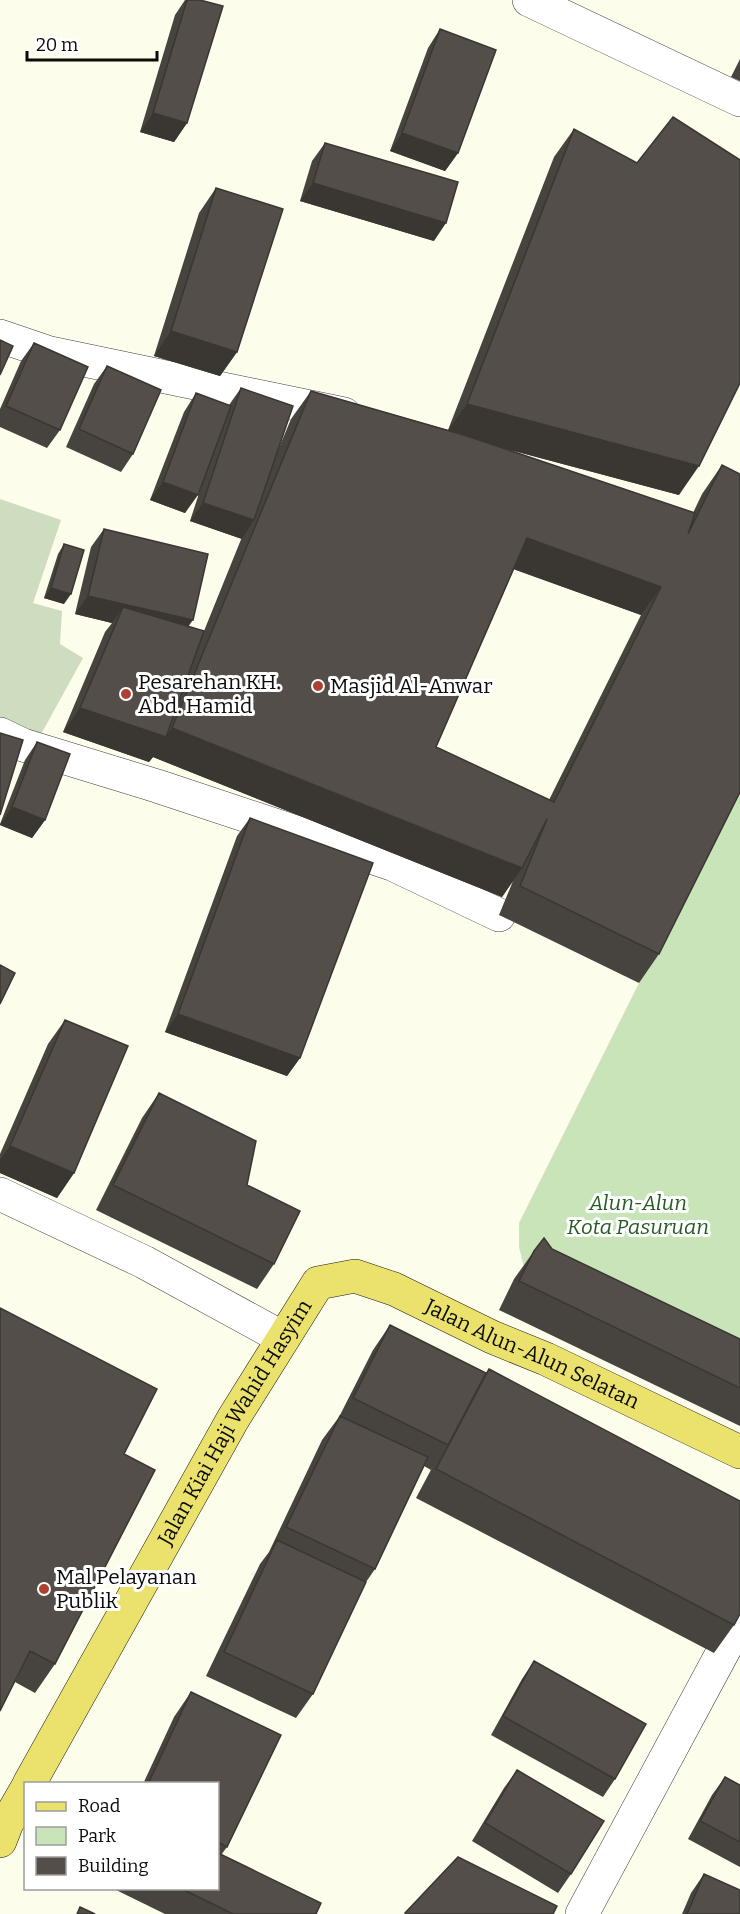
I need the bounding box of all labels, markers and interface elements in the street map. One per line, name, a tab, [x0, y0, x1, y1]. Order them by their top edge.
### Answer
scale bar	[27, 24, 158, 62]
text: 20 m	[36, 34, 78, 56]
place label: Pesarehan KH. Abd. Hamid	[138, 669, 281, 719]
place label: Masjid Al-Anwar	[330, 673, 493, 699]
marker: Masjid Al-Anwar	[311, 679, 325, 693]
marker: Pesarehan KH. Abd. Hamid	[119, 687, 133, 701]
park label: Alun-Alun Kota Pasuruan	[567, 1190, 709, 1240]
street label: Jalan Alun-Alun Selatan	[420, 1293, 644, 1415]
street label: Jalan Kiai Haji Wahid Hasyim	[151, 1295, 317, 1551]
place label: Mal Pelayanan Publik	[56, 1564, 197, 1614]
marker: Mal Pelayanan Publik	[37, 1582, 51, 1596]
legend	[24, 1782, 219, 1890]
text: Road	[78, 1795, 121, 1817]
text: Park	[78, 1825, 117, 1847]
text: Building	[78, 1855, 149, 1877]

